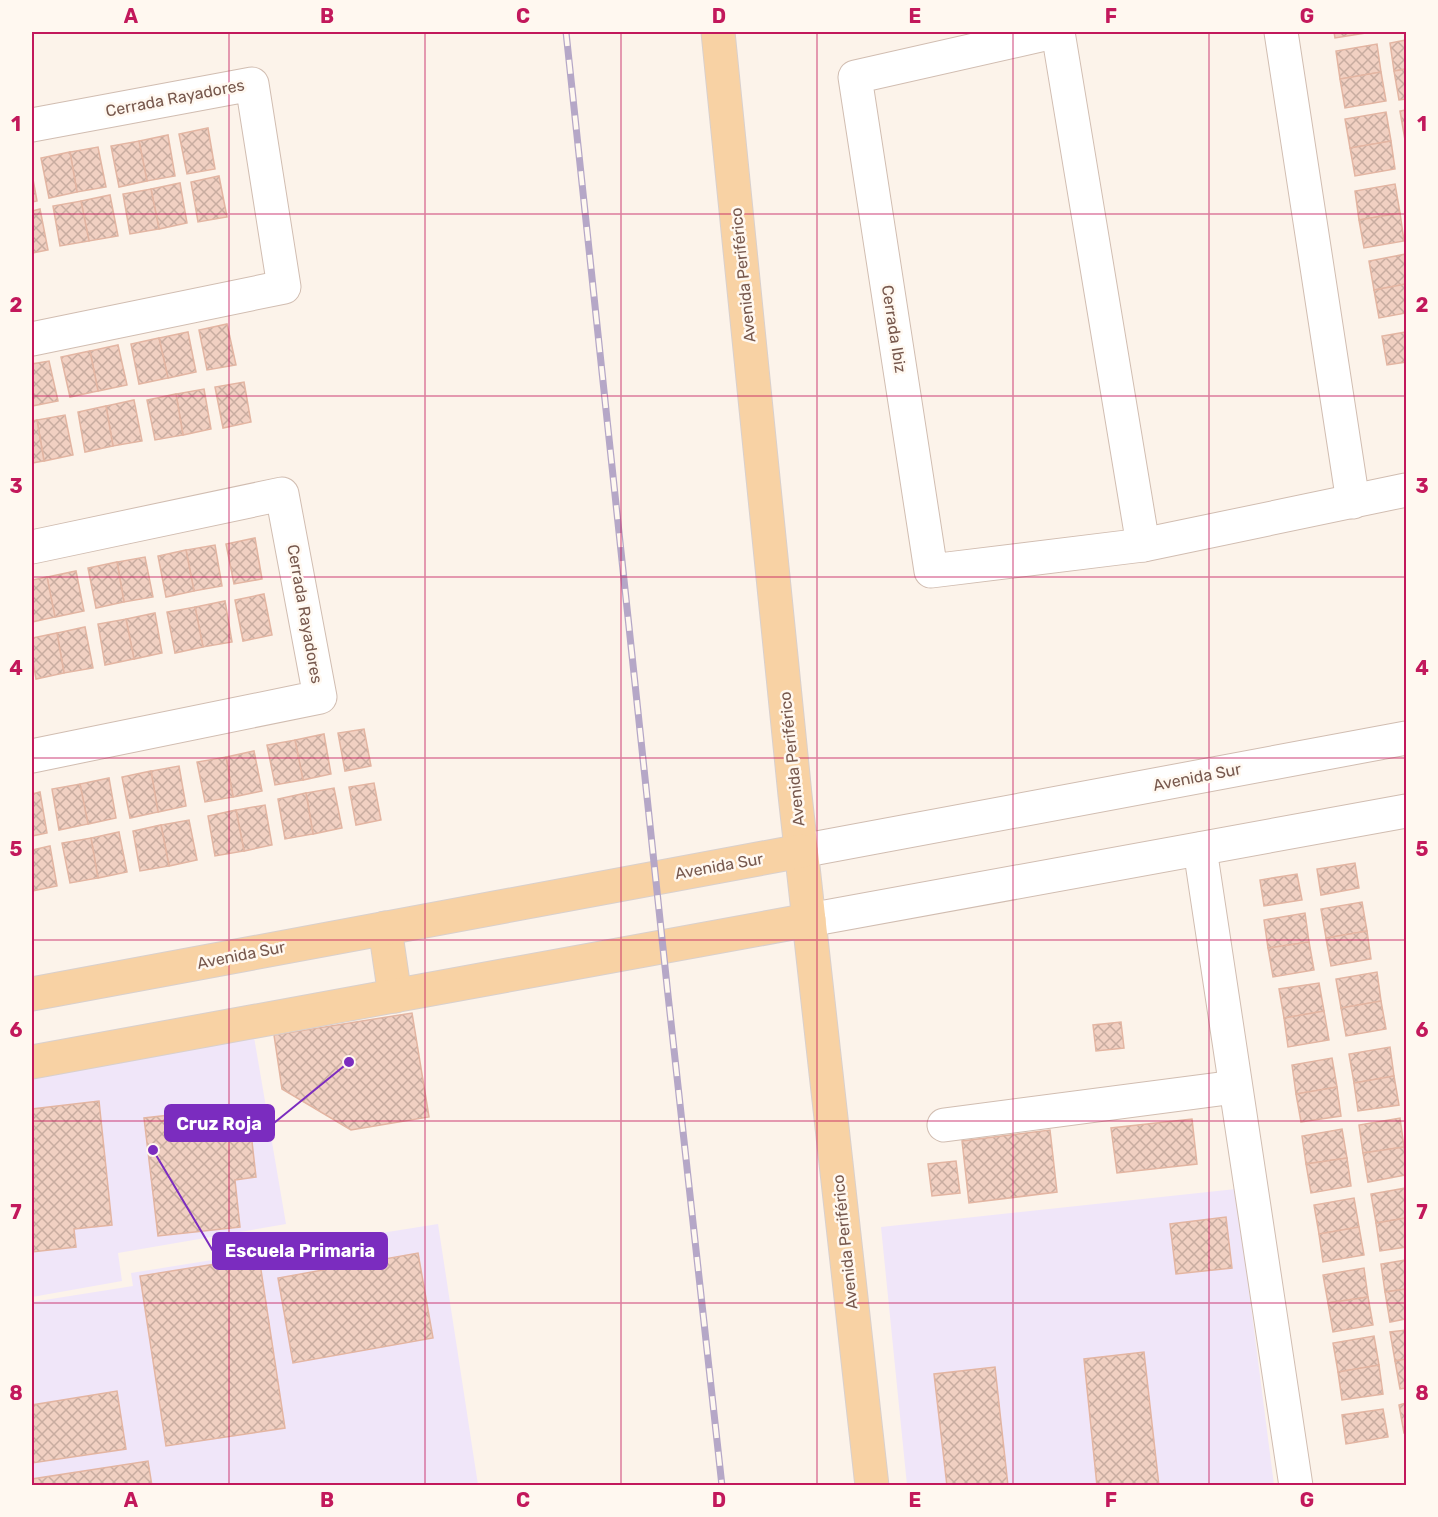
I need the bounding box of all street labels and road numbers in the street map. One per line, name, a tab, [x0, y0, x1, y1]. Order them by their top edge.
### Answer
street label: Cerrada Rayadores	[104, 75, 246, 121]
street label: Avenida Periférico	[726, 207, 760, 343]
street label: Cerrada Ibiz	[878, 284, 910, 374]
street label: Cerrada Rayadores	[283, 543, 327, 685]
street label: Avenida Periférico	[775, 691, 809, 827]
street label: Avenida Sur	[1151, 759, 1243, 795]
street label: Avenida Sur	[673, 849, 765, 883]
street label: Avenida Sur	[195, 937, 287, 973]
street label: Avenida Periférico	[828, 1174, 862, 1310]

